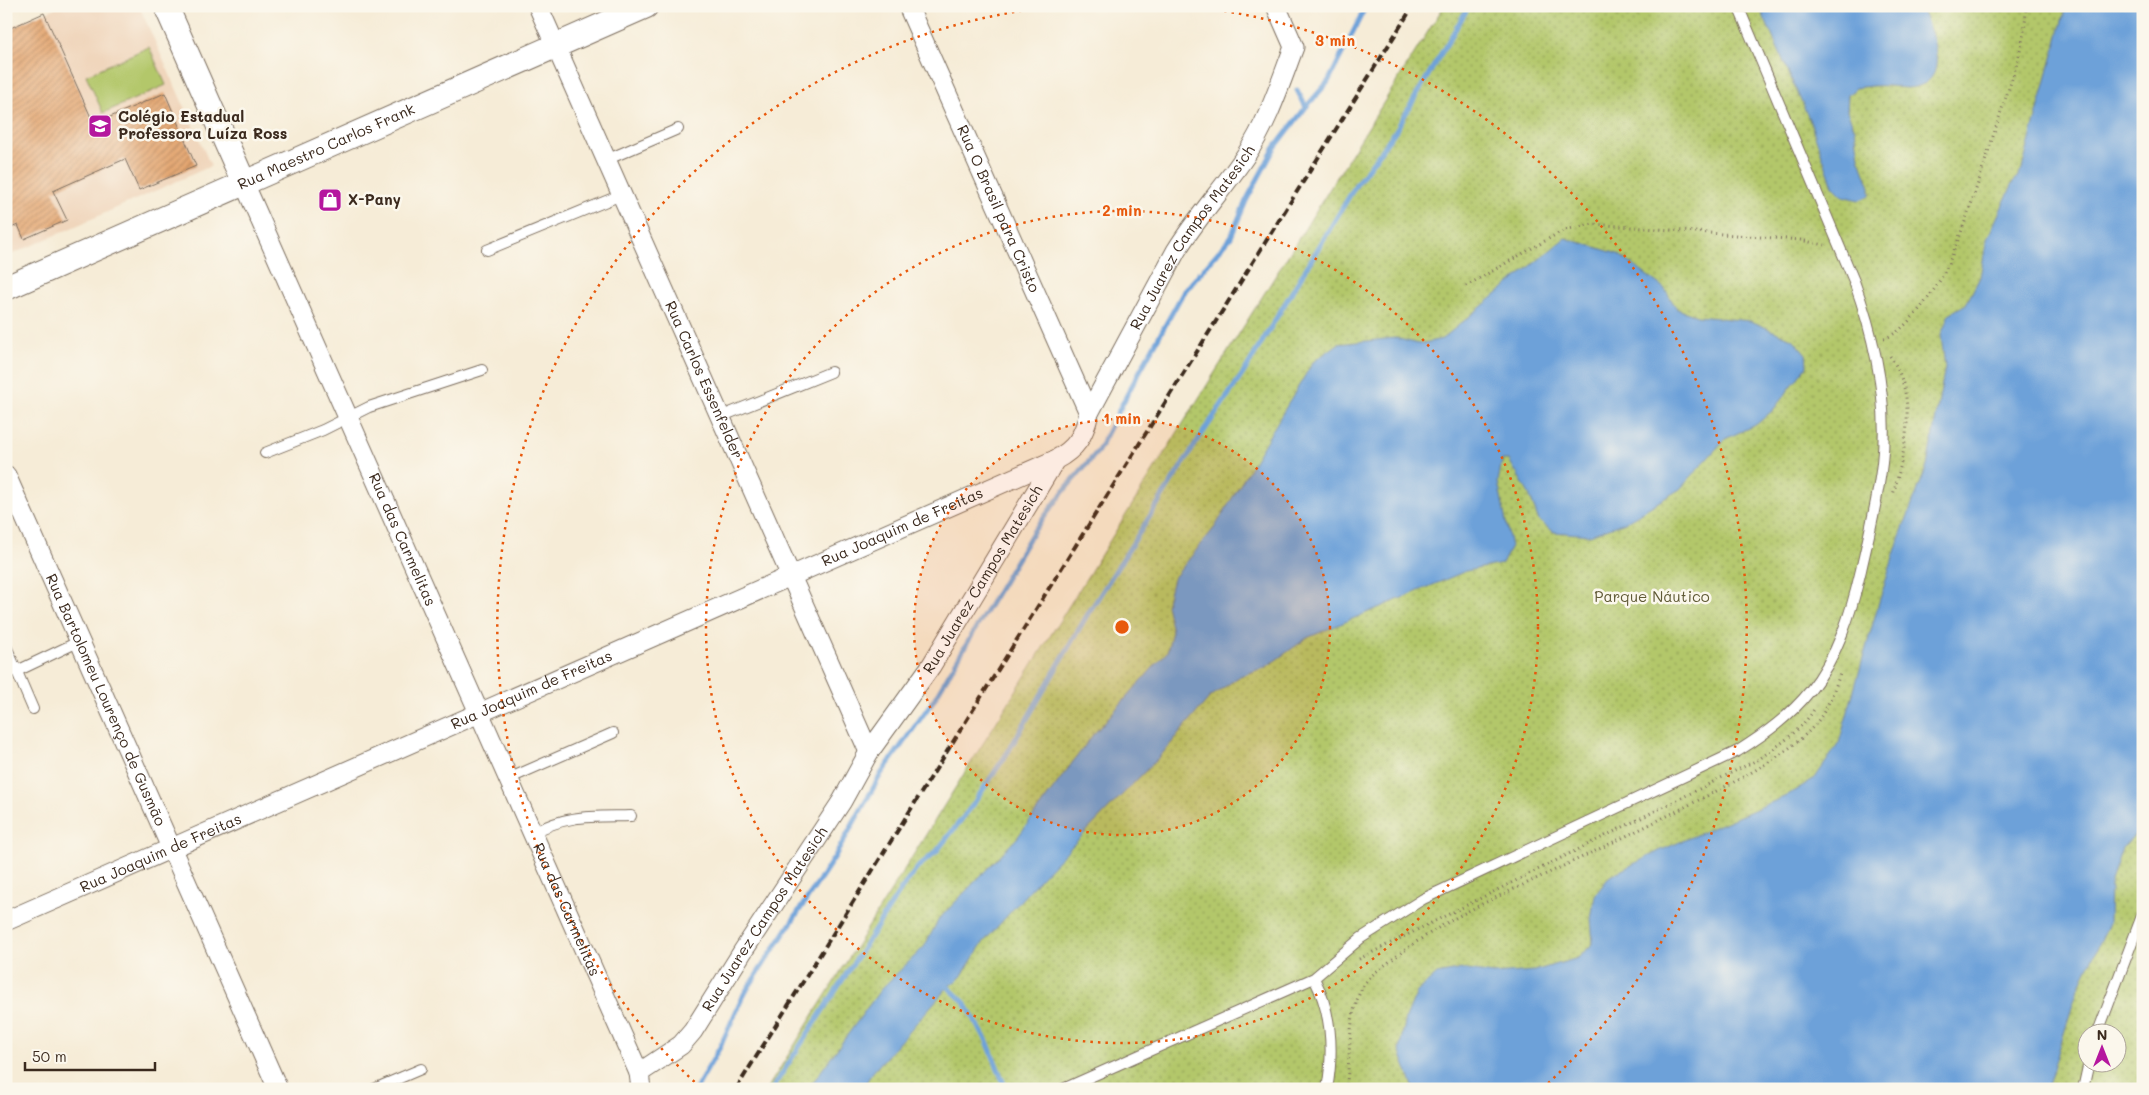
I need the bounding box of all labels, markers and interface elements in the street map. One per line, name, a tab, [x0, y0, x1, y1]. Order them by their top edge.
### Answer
text: 3 min	[1315, 30, 1355, 50]
street label: Rua Maestro Carlos Frank	[234, 98, 418, 194]
place label: Colégio Estadual Professora Luíza Ross	[118, 106, 287, 143]
school or university icon: Colégio Estadual Professora Luíza Ross	[87, 113, 113, 139]
street label: Rua O Brasil para Cristo	[953, 122, 1045, 295]
street label: Rua Juarez Campos Matesich	[1125, 141, 1259, 333]
shop icon: X-Pany	[317, 187, 343, 213]
place label: X-Pany	[348, 189, 401, 209]
text: 2 min	[1102, 200, 1142, 220]
street label: Rua Carlos Essenfelder	[661, 297, 749, 461]
text: 1 min	[1103, 408, 1141, 428]
street label: Rua das Carmelitas	[365, 469, 441, 609]
street label: Rua Juarez Campos Matesich	[918, 481, 1047, 677]
street label: Rua Joaquim de Freitas	[818, 482, 986, 570]
street label: Rua Bartolomeu Lourenço de Gusmão	[42, 570, 171, 829]
park label: Parque Náutico	[1594, 586, 1710, 606]
centre of rings	[1113, 618, 1131, 636]
street label: Rua Joaquim de Freitas	[447, 645, 615, 733]
street label: Rua Joaquim de Freitas	[76, 808, 244, 896]
street label: Rua Juarez Campos Matesich	[697, 822, 831, 1015]
street label: Rua das Carmelitas	[529, 840, 606, 979]
north arrow	[2076, 1022, 2126, 1072]
text: N	[2097, 1025, 2107, 1044]
scale bar	[25, 1040, 155, 1072]
text: 50 m	[32, 1046, 67, 1066]

